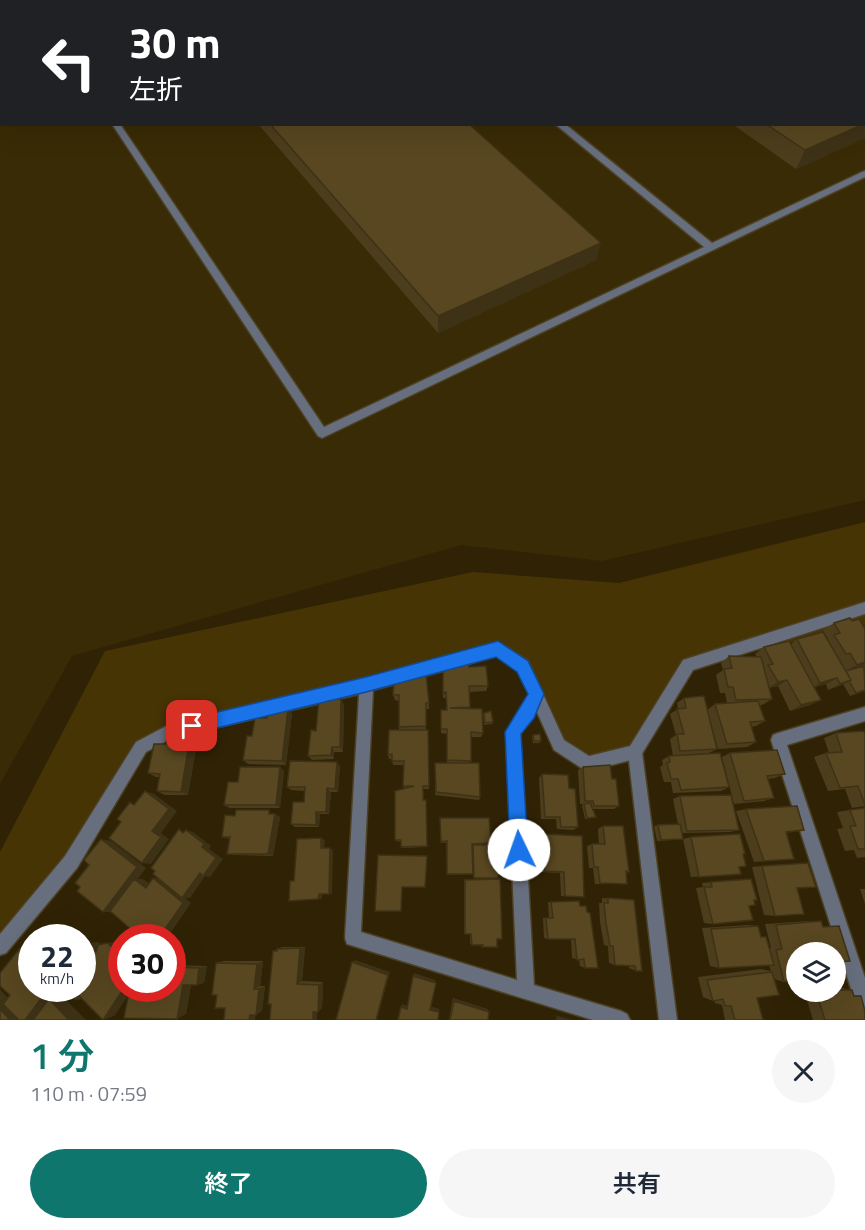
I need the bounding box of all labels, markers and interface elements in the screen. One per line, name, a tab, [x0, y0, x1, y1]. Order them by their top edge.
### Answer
text: 30 m	[129, 10, 221, 74]
icon: left	[30, 24, 108, 102]
text: 左折	[129, 68, 183, 109]
pin	[166, 700, 217, 751]
icon: arrive	[175, 709, 208, 742]
position arrow	[487, 818, 551, 882]
speed limit sign: 30	[108, 924, 186, 1002]
text: 22	[40, 933, 74, 979]
map controls	[786, 942, 846, 1002]
button: layers	[786, 942, 846, 1002]
text: km/h	[40, 967, 74, 990]
text: 1 分	[30, 1028, 94, 1083]
button: close	[772, 1040, 835, 1103]
text: 110 m · 07:59	[30, 1078, 147, 1109]
button: 終了	[30, 1149, 427, 1218]
button: 共有	[439, 1149, 835, 1218]

